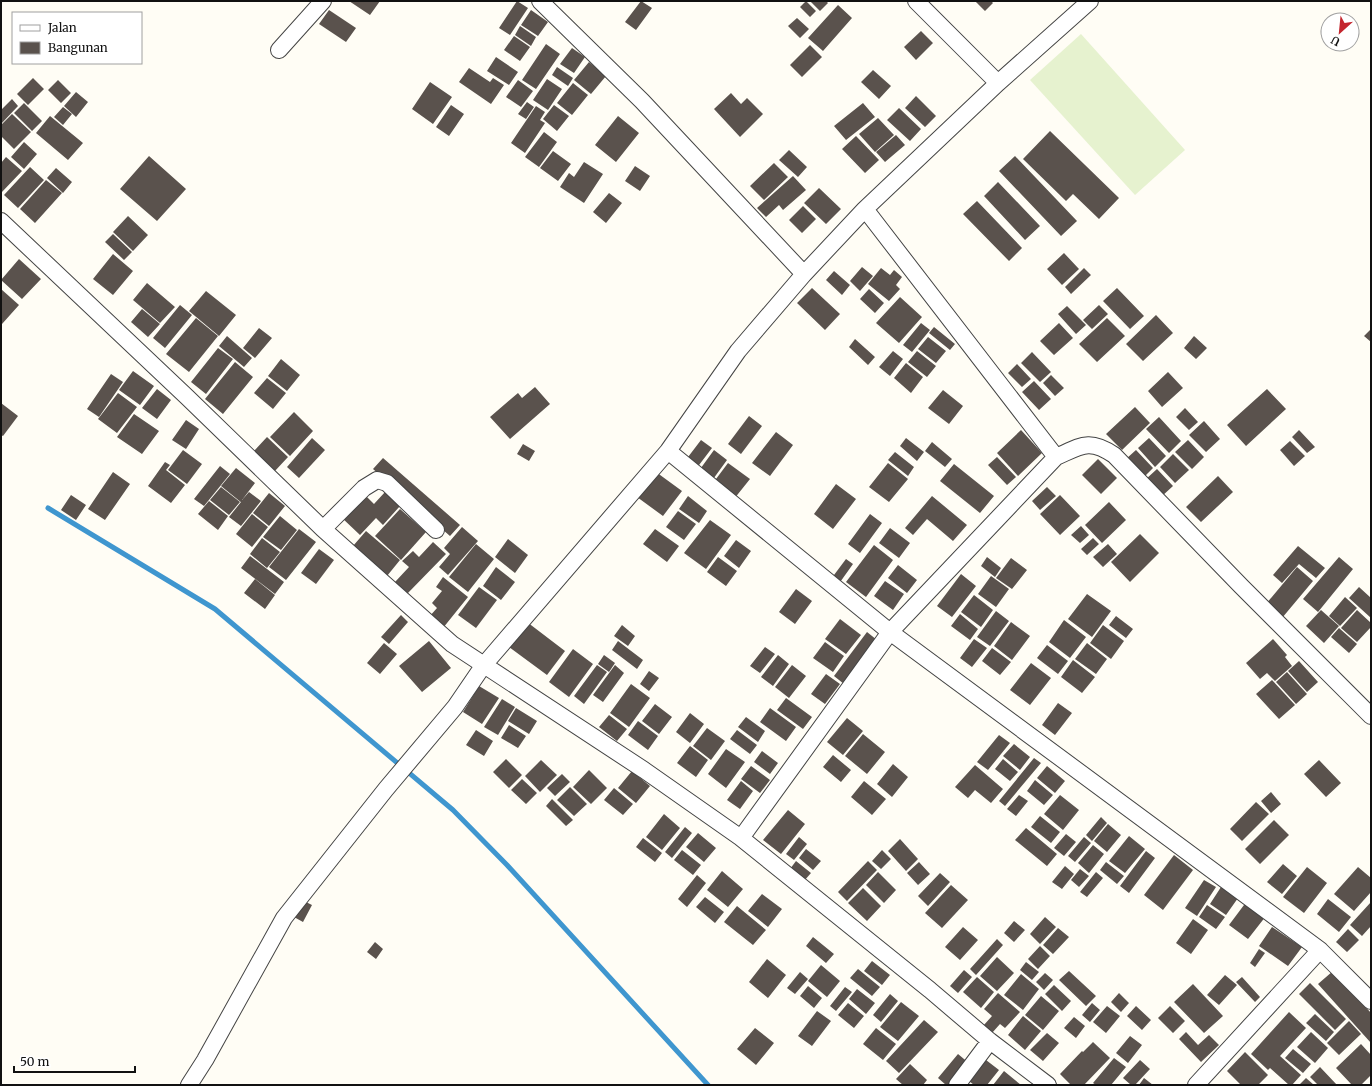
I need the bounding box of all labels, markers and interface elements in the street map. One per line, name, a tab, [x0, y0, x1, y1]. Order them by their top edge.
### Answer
legend	[12, 12, 142, 64]
north arrow	[1320, 12, 1360, 52]
text: Jalan	[47, 20, 77, 35]
text: U	[1328, 32, 1342, 49]
text: Bangunan	[48, 40, 108, 55]
scale bar	[14, 1048, 135, 1074]
text: 50 m	[20, 1054, 49, 1069]

